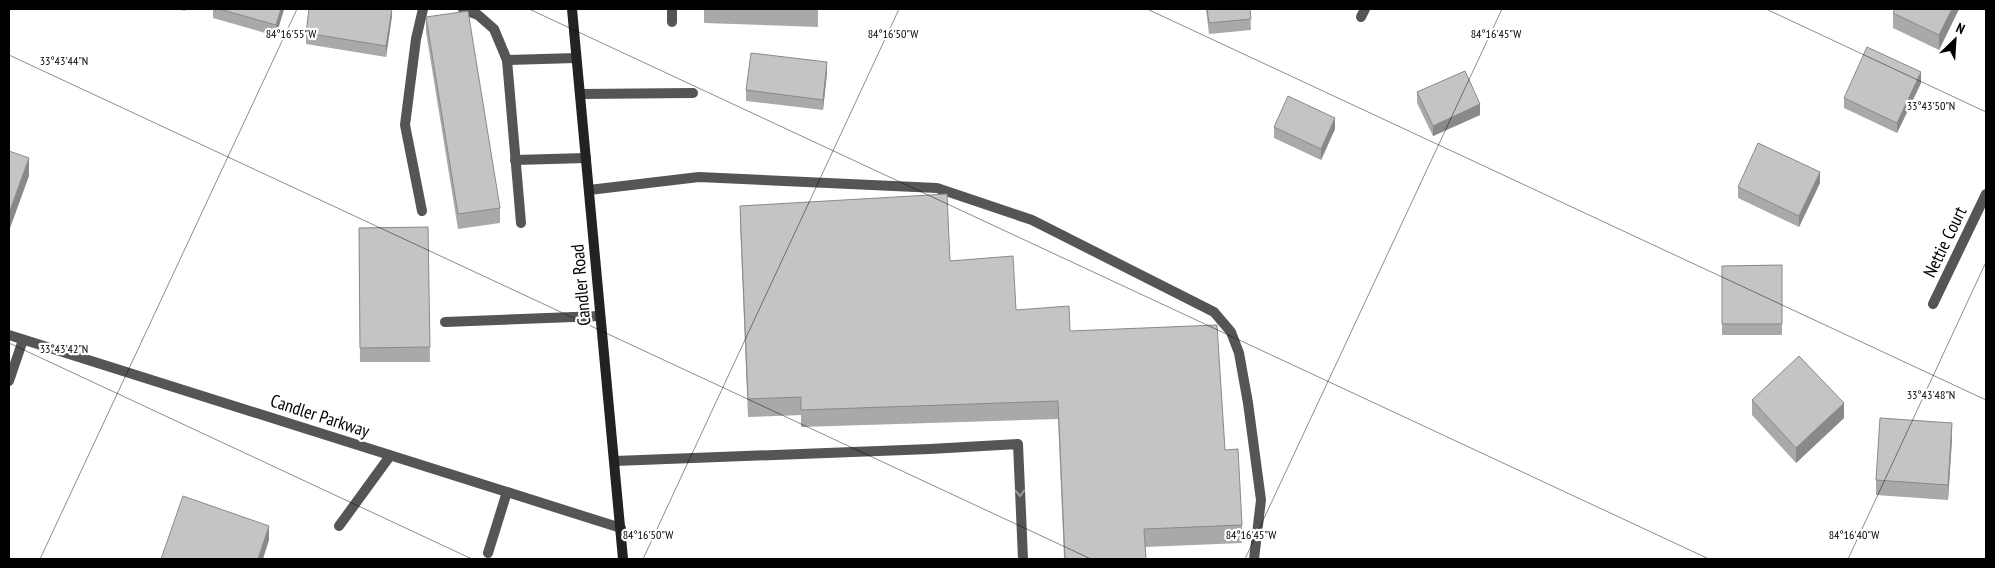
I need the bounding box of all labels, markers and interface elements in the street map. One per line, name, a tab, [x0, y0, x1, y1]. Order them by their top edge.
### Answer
north arrow	[1930, 15, 1980, 65]
text: N	[1953, 18, 1968, 38]
text: 84°16'55"W	[266, 26, 316, 41]
text: 84°16'50"W	[868, 26, 918, 41]
text: 84°16'45"W	[1471, 26, 1521, 41]
text: 33°43'44"N	[40, 53, 88, 68]
text: 33°43'50"N	[1907, 98, 1955, 113]
street label: Nettie Court	[1918, 203, 1972, 281]
street label: Candler Road	[565, 243, 596, 327]
text: 33°43'42"N	[40, 341, 88, 356]
text: 33°43'48"N	[1907, 387, 1955, 402]
street label: Candler Parkway	[268, 389, 373, 442]
one-way arrow	[1015, 489, 1025, 497]
text: 84°16'50"W	[623, 527, 673, 542]
text: 84°16'45"W	[1226, 527, 1276, 542]
text: 84°16'40"W	[1829, 527, 1879, 542]

